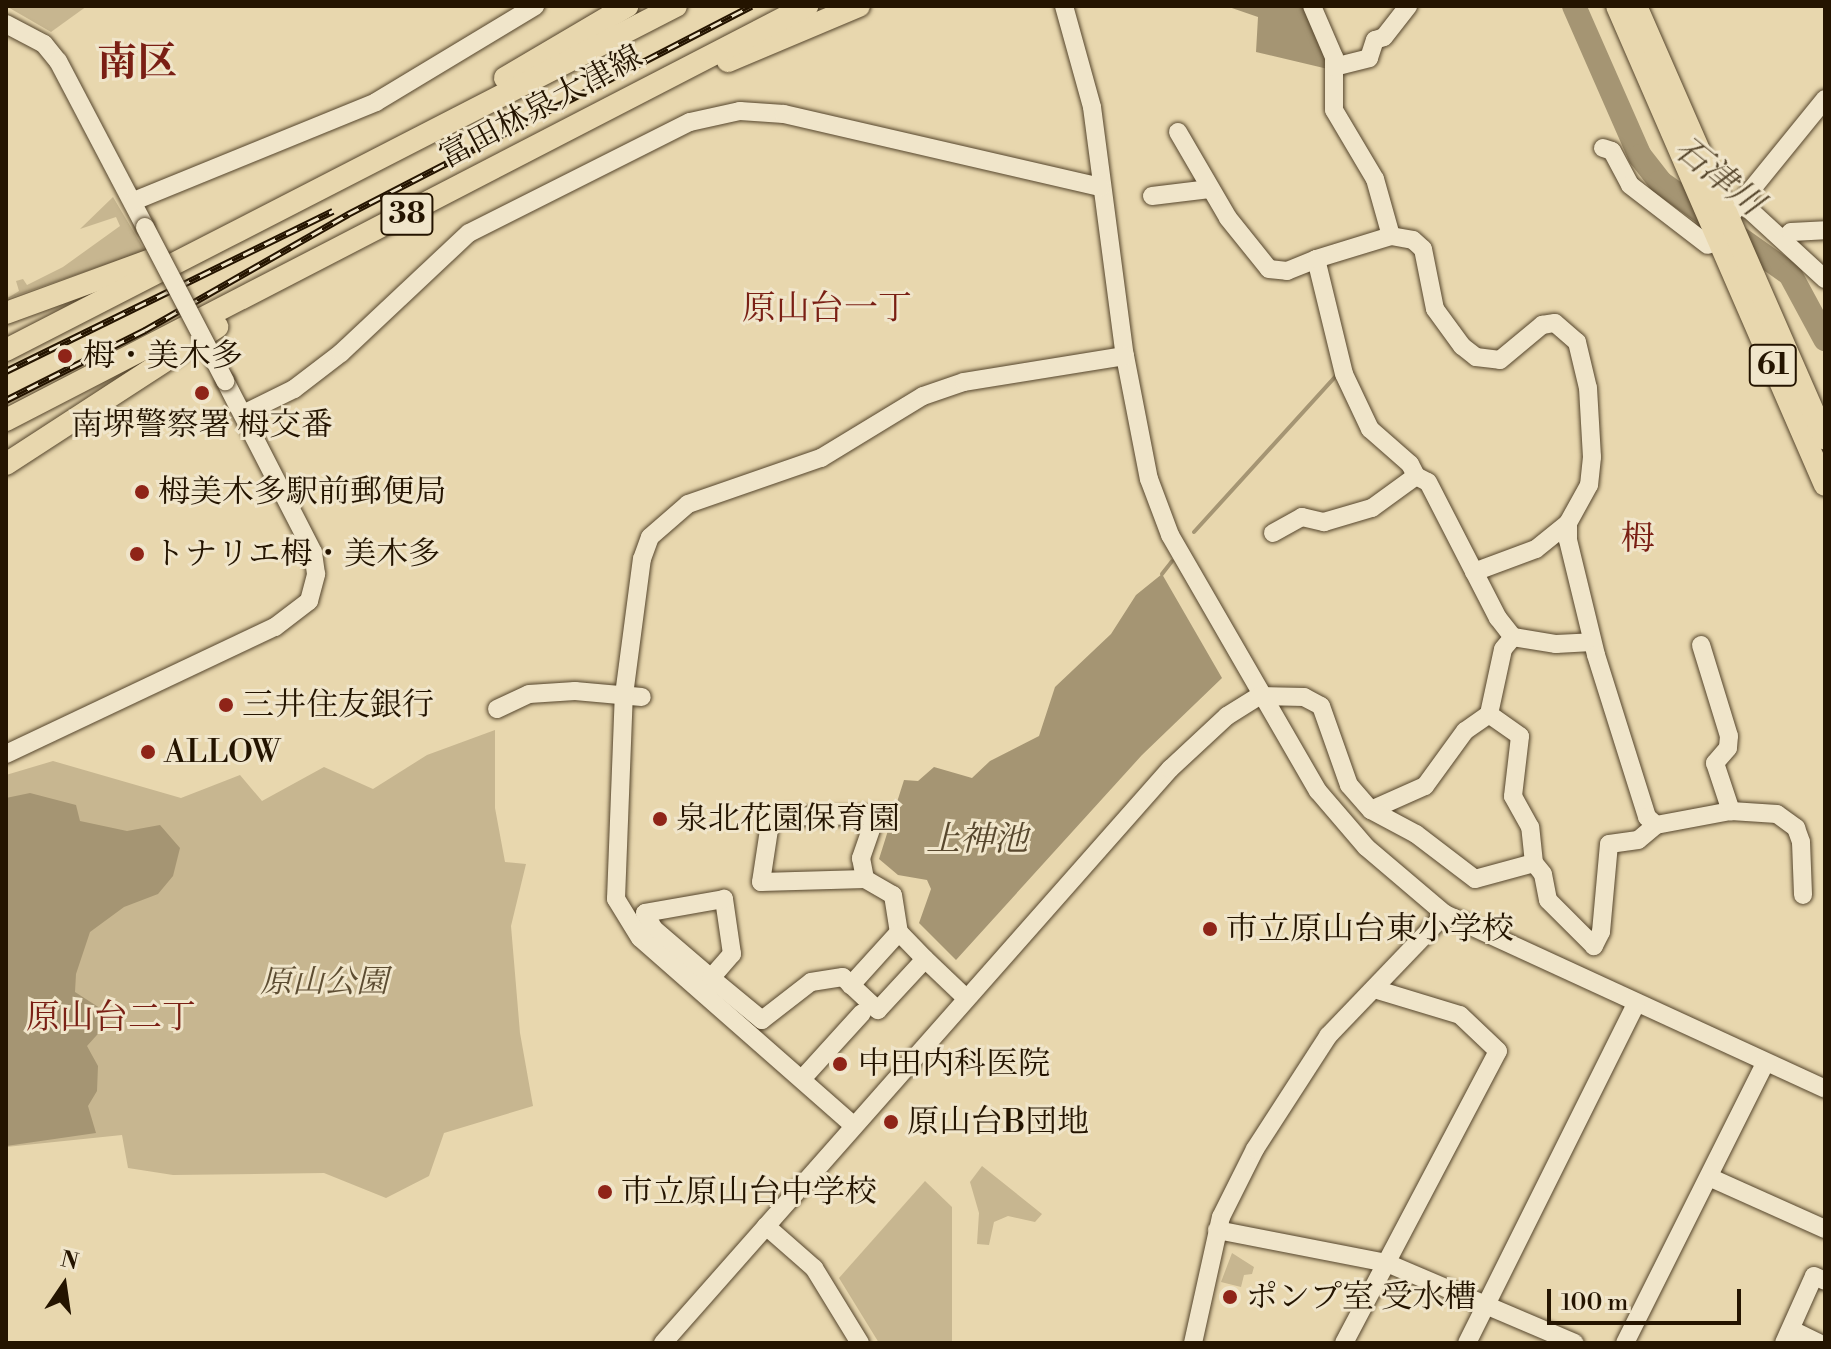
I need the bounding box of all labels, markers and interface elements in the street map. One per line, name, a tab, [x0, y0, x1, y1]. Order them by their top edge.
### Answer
street label: 富田林泉大津線	[433, 37, 649, 177]
district label: 南区	[97, 39, 177, 87]
water label: 石津川	[1666, 129, 1770, 225]
road number: 38	[379, 188, 435, 240]
district label: 原山台一丁	[742, 290, 912, 330]
place label: 栂・美木多	[83, 337, 243, 375]
road number: 61	[1747, 339, 1799, 391]
marker: 栂・美木多	[54, 345, 76, 367]
marker: 南堺警察署 栂交番	[193, 384, 211, 402]
place label: 南堺警察署 栂交番	[71, 406, 333, 444]
place label: 栂美木多駅前郵便局	[158, 473, 446, 511]
marker: 栂美木多駅前郵便局	[133, 483, 151, 501]
district label: 栂	[1621, 520, 1655, 560]
place label: トナリエ栂・美木多	[153, 535, 441, 573]
marker: トナリエ栂・美木多	[128, 545, 146, 563]
place label: 三井住友銀行	[242, 686, 434, 724]
marker: 三井住友銀行	[217, 696, 235, 714]
place label: ALLOW	[164, 733, 281, 771]
marker: ALLOW	[139, 743, 157, 761]
place label: 泉北花園保育園	[676, 800, 900, 838]
marker: 泉北花園保育園	[651, 810, 669, 828]
water label: 上神池	[926, 821, 1028, 861]
place label: 市立原山台東小学校	[1226, 910, 1514, 948]
marker: 市立原山台東小学校	[1201, 920, 1219, 938]
park label: 原山公園	[260, 963, 388, 1001]
district label: 原山台二丁	[26, 999, 196, 1039]
place label: 中田内科医院	[858, 1045, 1050, 1083]
marker: 中田内科医院	[829, 1053, 851, 1075]
place label: 原山台B団地	[907, 1103, 1089, 1141]
marker: 原山台B団地	[882, 1113, 900, 1131]
place label: 市立原山台中学校	[621, 1173, 877, 1211]
marker: 市立原山台中学校	[596, 1183, 614, 1201]
north arrow	[24, 1245, 104, 1325]
text: N	[58, 1246, 81, 1276]
scale bar	[1551, 1273, 1745, 1323]
place label: ポンプ室 受水槽	[1246, 1278, 1477, 1316]
marker: ポンプ室 受水槽	[1221, 1288, 1239, 1306]
text: 100 m	[1561, 1288, 1628, 1318]

